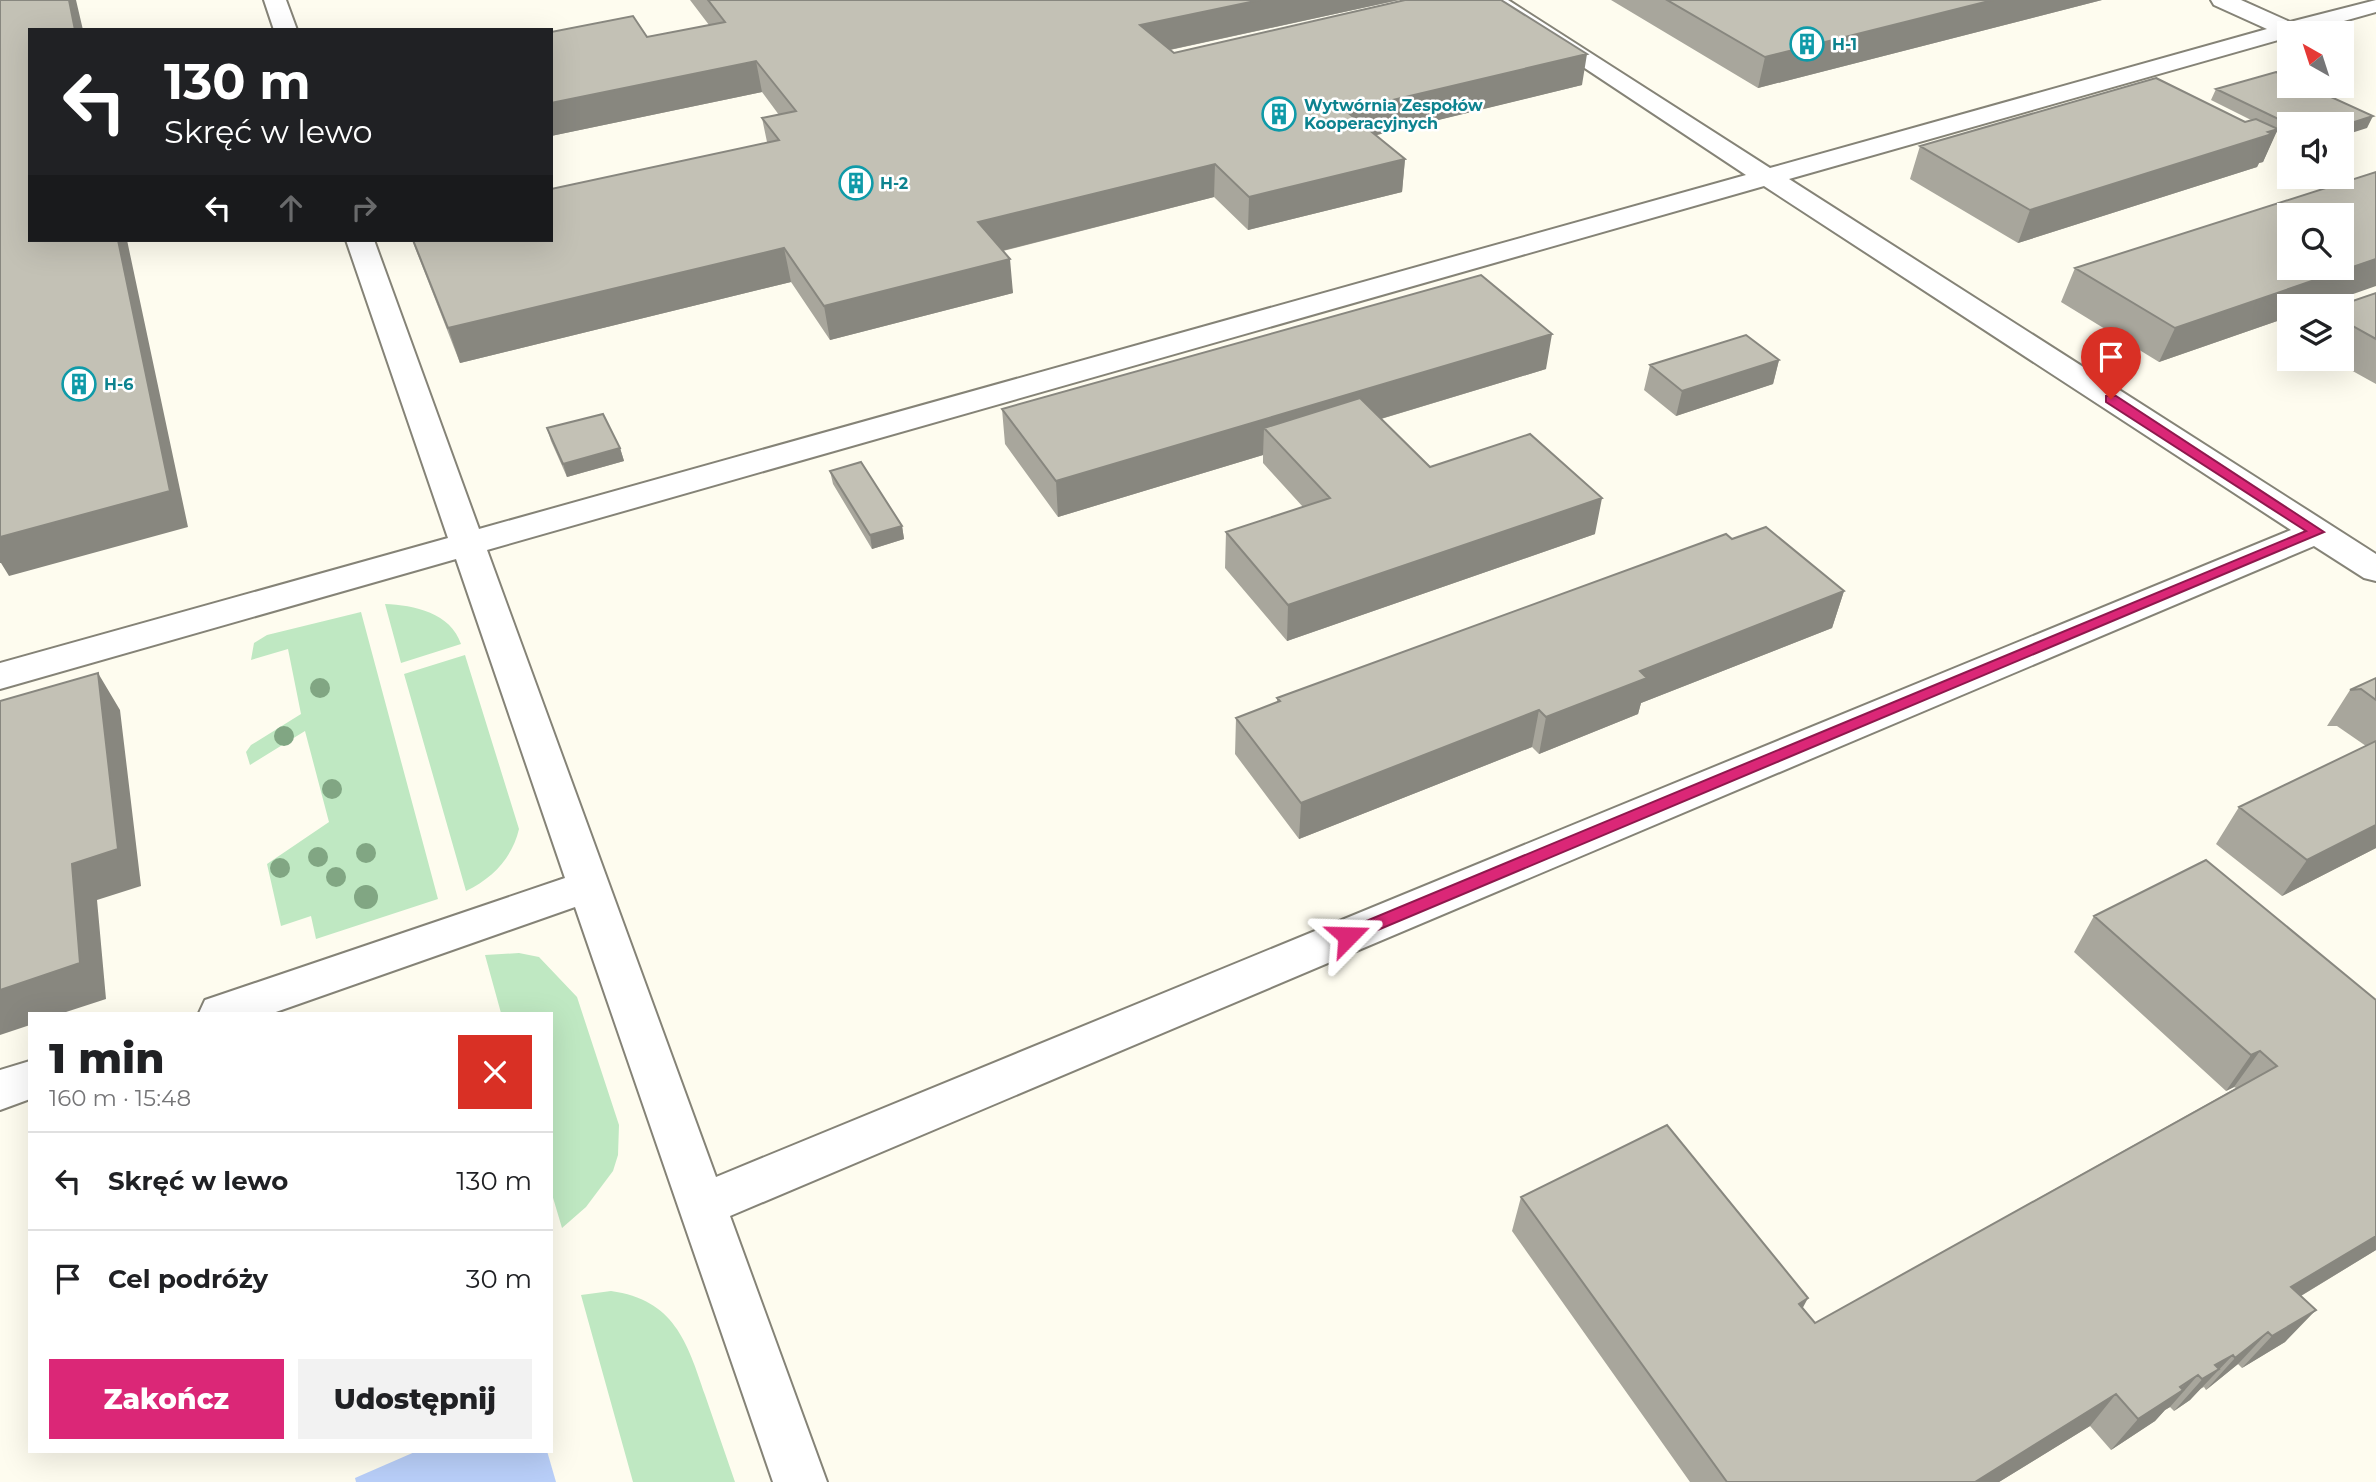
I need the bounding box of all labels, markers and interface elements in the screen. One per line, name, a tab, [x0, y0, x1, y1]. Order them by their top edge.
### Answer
north arrow	[2277, 21, 2354, 98]
map controls	[2277, 21, 2354, 371]
building icon: H-1	[1788, 25, 1826, 63]
place label: H-1	[1832, 35, 1857, 54]
text: 130 m	[164, 52, 311, 111]
icon: left	[49, 56, 140, 147]
building icon: Wytwórnia Zespołów Kooperacyjnych	[1260, 95, 1298, 133]
place label: Wytwórnia Zespołów Kooperacyjnych	[1304, 96, 1483, 133]
text: Skręć w lewo	[164, 112, 373, 151]
button: sound	[2277, 112, 2354, 189]
building icon: H-2	[837, 164, 875, 202]
place label: H-2	[880, 174, 908, 193]
icon: left	[199, 189, 237, 227]
icon: ahead	[272, 189, 310, 227]
icon: right	[345, 189, 383, 227]
button: search	[2277, 203, 2354, 280]
button: layers	[2277, 294, 2354, 371]
pin	[2081, 327, 2141, 399]
icon: arrive	[2092, 338, 2130, 376]
building icon: H-6	[60, 365, 98, 403]
place label: H-6	[104, 375, 133, 394]
position arrow	[1311, 899, 1385, 973]
text: 1 min	[49, 1032, 165, 1084]
button: close	[458, 1035, 532, 1109]
text: 160 m · 15:48	[49, 1084, 191, 1112]
icon: left	[49, 1162, 87, 1200]
text: Skręć w lewo	[108, 1165, 288, 1197]
text: 130 m	[456, 1165, 532, 1197]
icon: arrive	[49, 1260, 87, 1298]
text: Cel podróży	[108, 1263, 268, 1295]
text: 30 m	[466, 1263, 532, 1295]
button: Zakończ	[49, 1359, 284, 1439]
button: Udostępnij	[298, 1359, 532, 1439]

